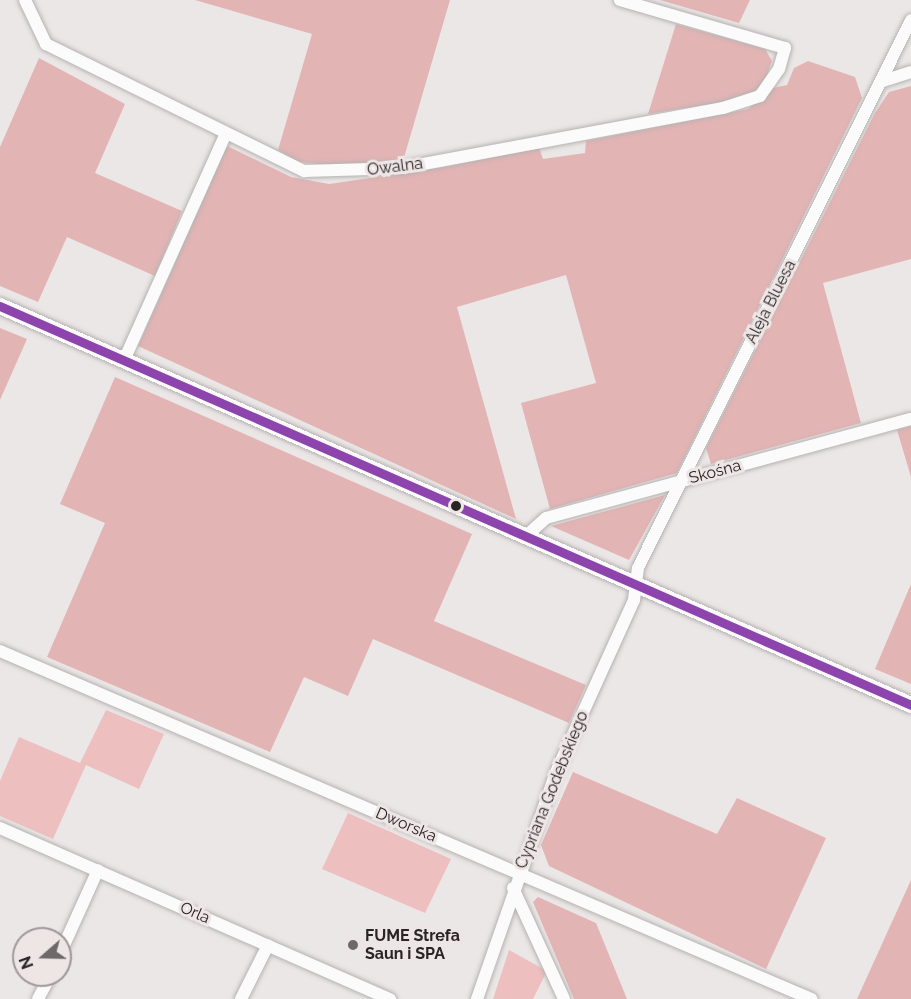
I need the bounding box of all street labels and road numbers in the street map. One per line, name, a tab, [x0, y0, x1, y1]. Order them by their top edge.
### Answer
street label: Owalna	[366, 154, 424, 180]
street label: Aleja Bluesa	[742, 257, 800, 347]
street label: Skośna	[687, 456, 743, 488]
street label: Cypriana Godebskiego	[512, 708, 592, 872]
street label: Dworska	[373, 804, 439, 846]
street label: Orla	[177, 898, 213, 928]

